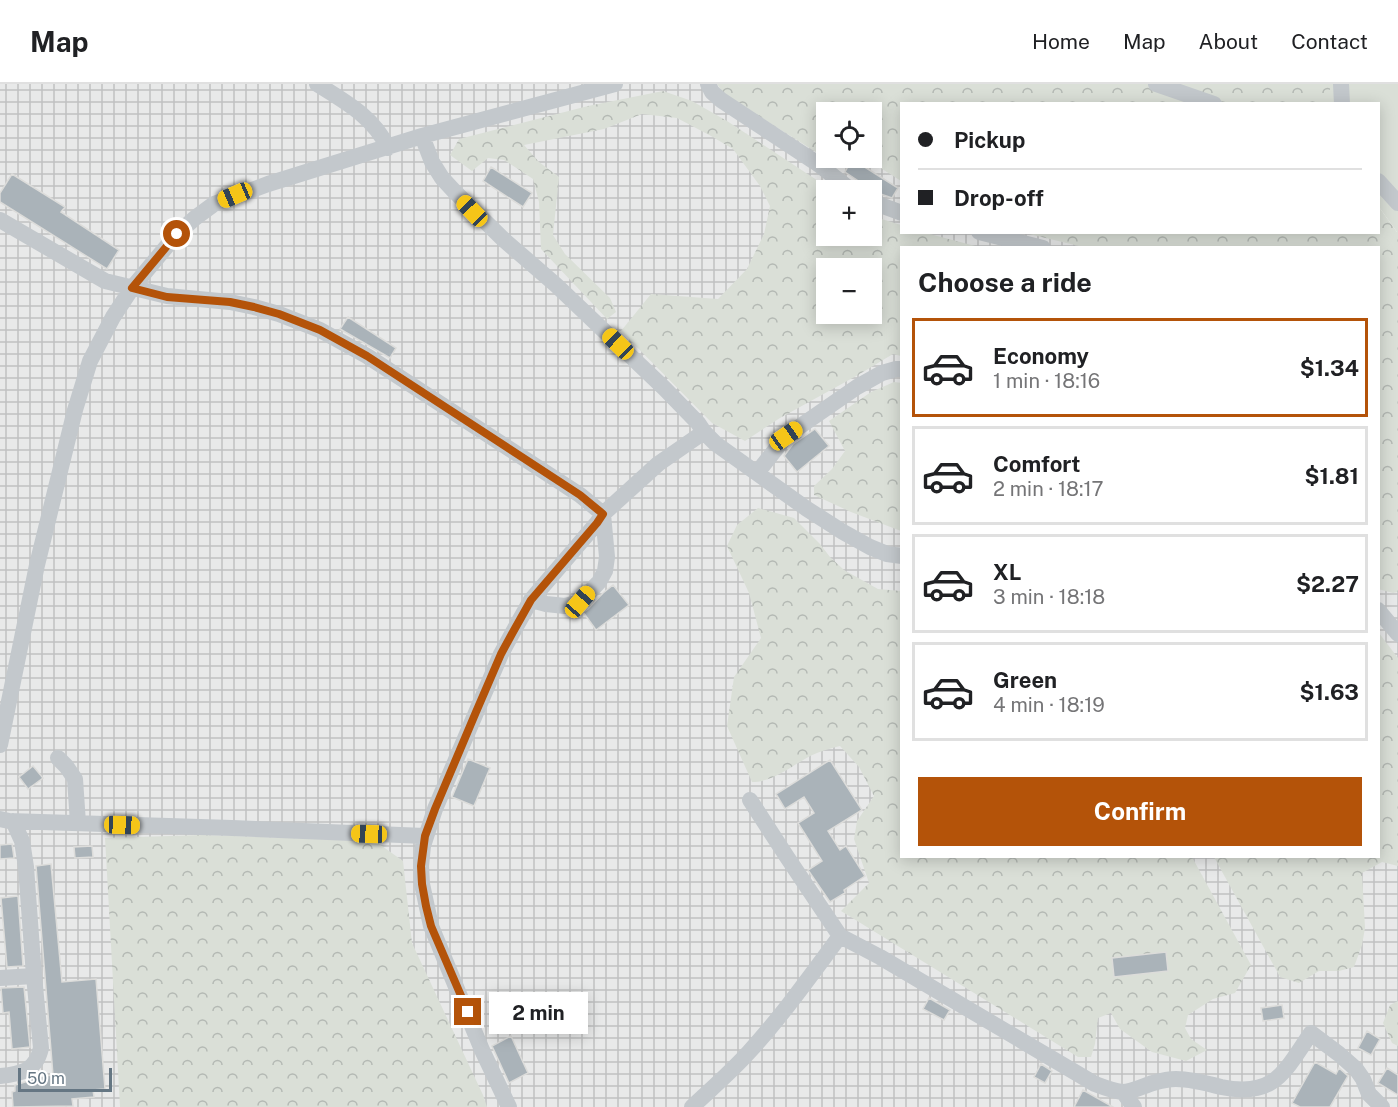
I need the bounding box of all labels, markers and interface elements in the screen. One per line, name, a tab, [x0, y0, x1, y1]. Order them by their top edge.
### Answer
text: Map	[30, 25, 89, 58]
text: Home	[1032, 29, 1090, 54]
text: Map	[1123, 29, 1166, 54]
text: About	[1199, 29, 1258, 54]
text: Contact	[1291, 29, 1368, 54]
map controls	[816, 102, 882, 324]
button: locate	[816, 102, 882, 168]
text: Pickup	[954, 127, 1025, 153]
car	[215, 180, 255, 210]
button: +	[816, 180, 882, 246]
text: Drop-off	[954, 185, 1044, 211]
car	[453, 192, 491, 230]
route start	[163, 220, 190, 247]
button: −	[816, 258, 882, 324]
text: Choose a ride	[918, 266, 1092, 298]
car	[599, 325, 637, 363]
icon: car	[921, 341, 975, 395]
text: Economy	[993, 343, 1089, 369]
text: $1.34	[1300, 355, 1359, 381]
text: 1 min · 18:16	[993, 369, 1100, 393]
car	[766, 418, 806, 454]
icon: car	[921, 449, 975, 503]
text: Comfort	[993, 451, 1080, 477]
text: $1.81	[1305, 463, 1359, 489]
text: 2 min · 18:17	[993, 477, 1104, 501]
icon: car	[921, 557, 975, 611]
text: XL	[993, 559, 1021, 585]
text: $2.27	[1296, 571, 1359, 597]
car	[561, 583, 599, 621]
text: 3 min · 18:18	[993, 585, 1105, 609]
icon: car	[921, 665, 975, 719]
text: Green	[993, 667, 1057, 693]
text: $1.63	[1300, 679, 1359, 705]
text: 4 min · 18:19	[993, 693, 1105, 717]
button: Confirm	[918, 777, 1362, 846]
car	[104, 815, 140, 835]
car	[351, 824, 387, 844]
callout: 2 min	[489, 991, 588, 1033]
route end	[454, 998, 481, 1025]
text: 2 min	[512, 1001, 565, 1025]
scale bar	[18, 1065, 112, 1092]
text: 50 m	[27, 1069, 65, 1088]

